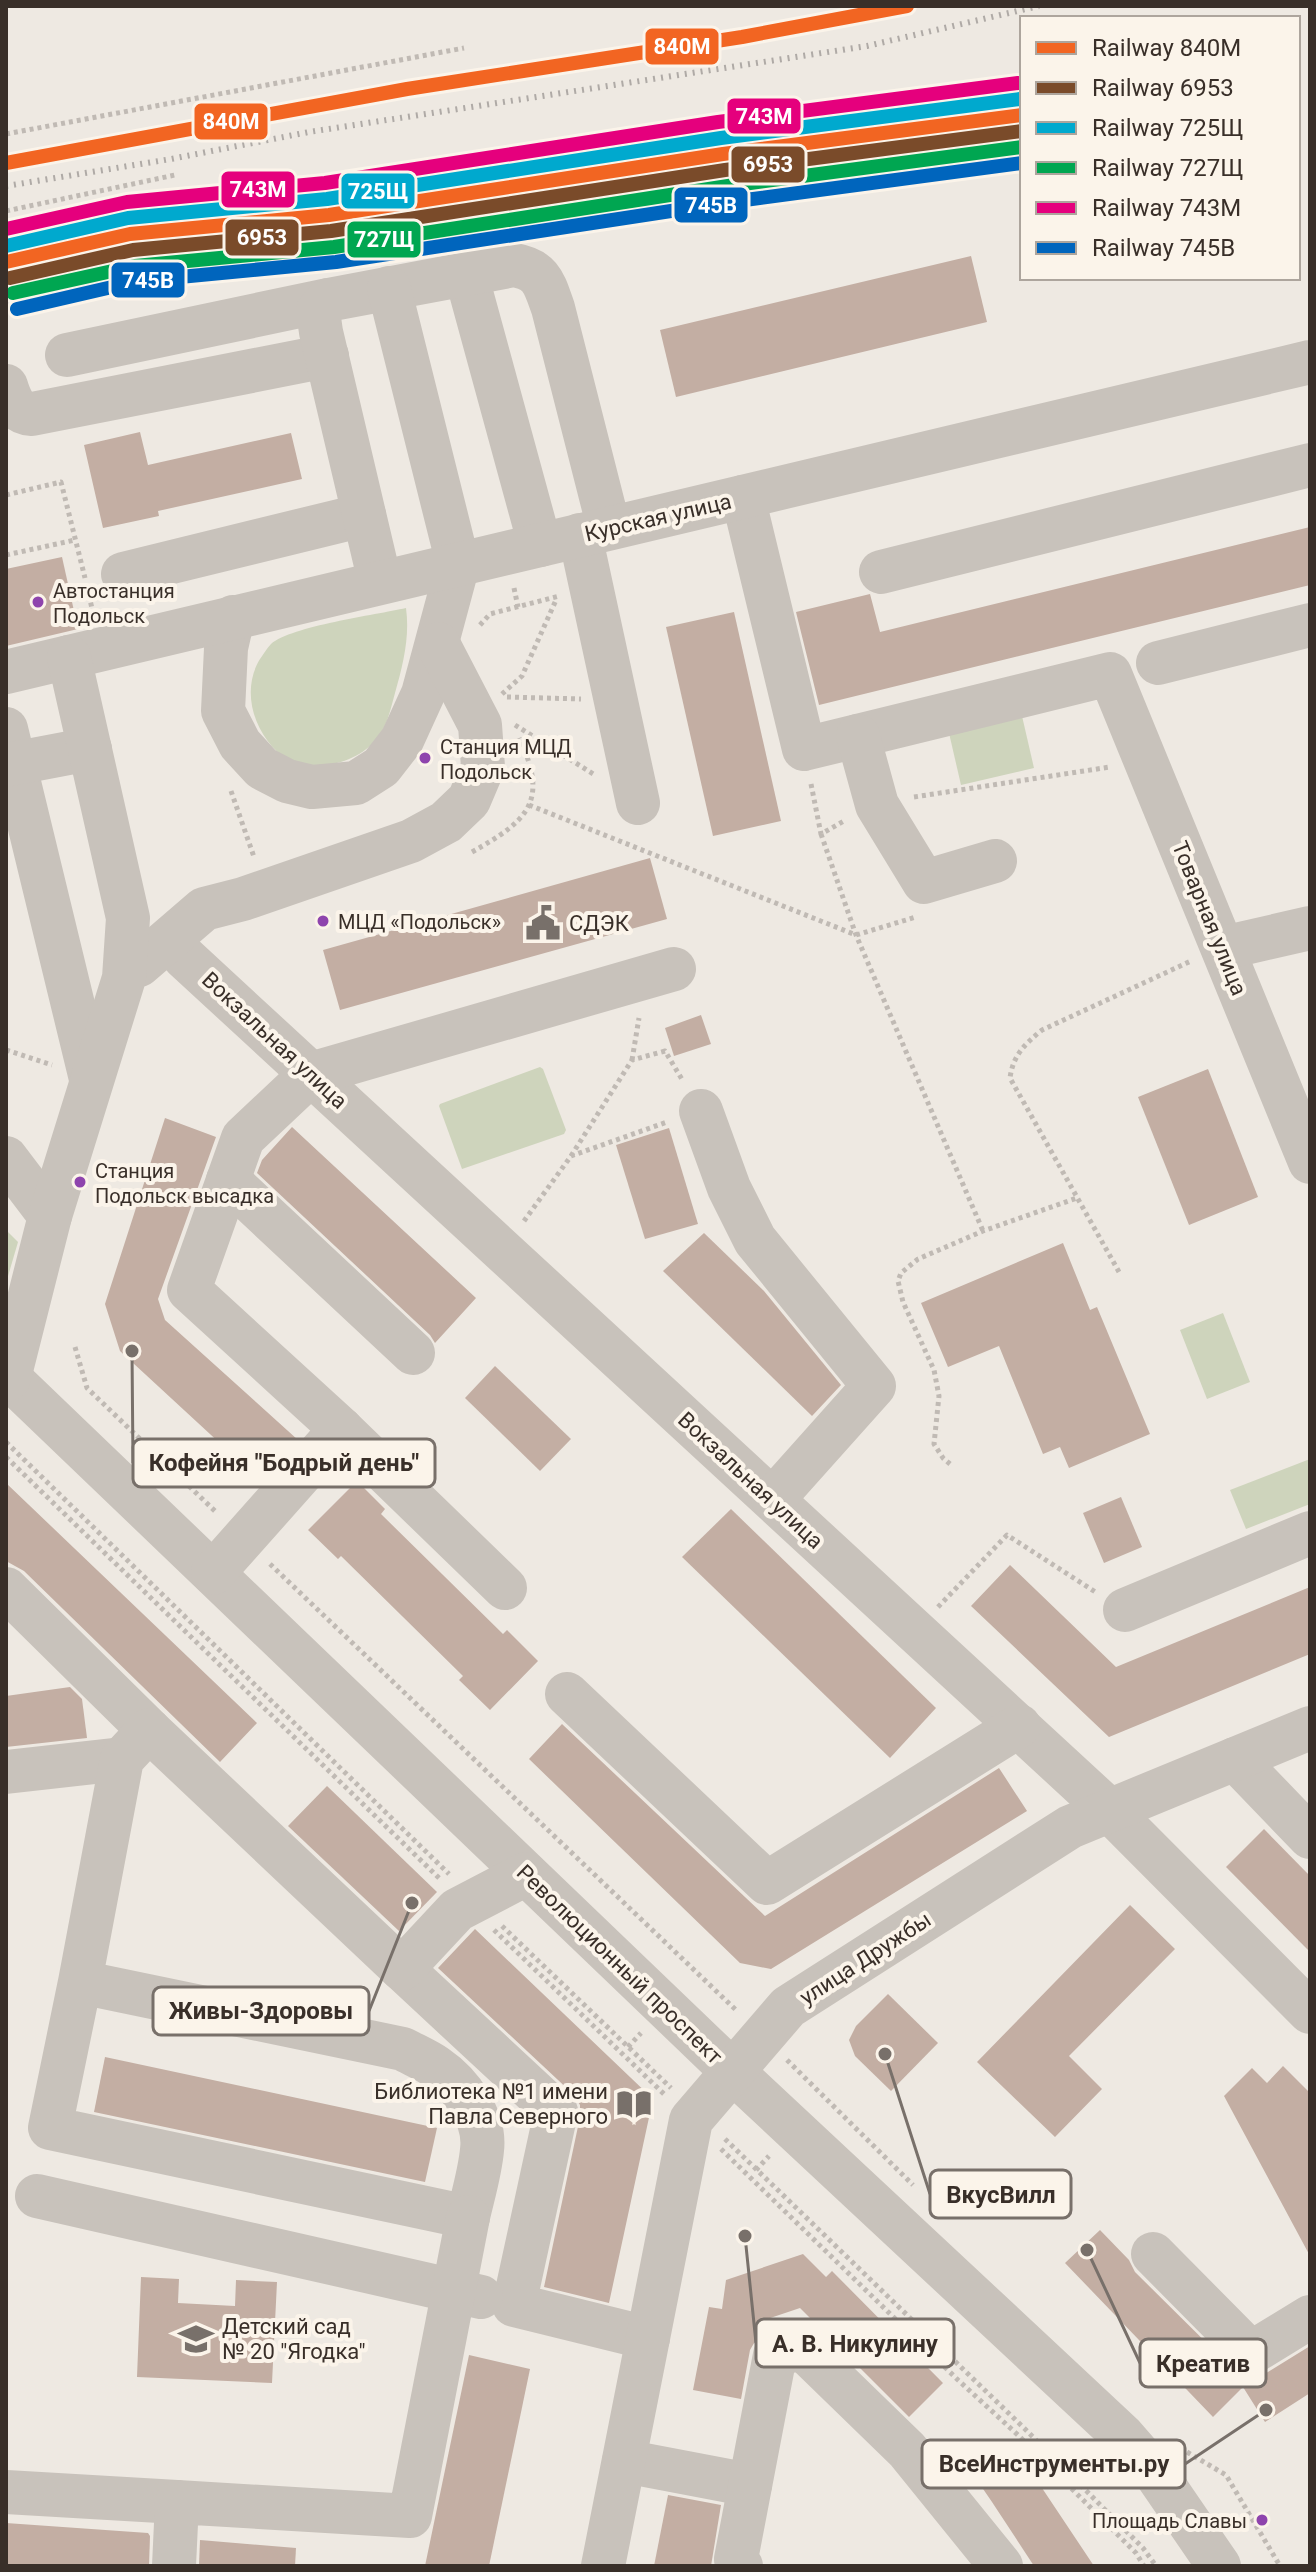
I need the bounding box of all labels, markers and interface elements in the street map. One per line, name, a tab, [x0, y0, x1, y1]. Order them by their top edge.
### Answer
legend	[1020, 16, 1300, 280]
line badge: 840М	[644, 27, 720, 66]
text: 840М	[653, 34, 711, 59]
text: Railway 840М	[1092, 34, 1241, 62]
text: Railway 6953	[1092, 74, 1234, 102]
line badge: 743М	[726, 97, 802, 135]
line badge: 840М	[193, 102, 269, 141]
text: 743М	[735, 104, 793, 129]
text: 840М	[202, 109, 260, 134]
text: Railway 725Щ	[1092, 114, 1243, 142]
line badge: 6953	[730, 145, 806, 184]
text: 6953	[743, 152, 793, 177]
text: Railway 727Щ	[1092, 154, 1243, 182]
line badge: 743М	[220, 170, 296, 209]
line badge: 725Щ	[340, 172, 416, 210]
text: 743М	[229, 177, 287, 202]
text: 725Щ	[348, 179, 408, 204]
line badge: 745В	[673, 186, 749, 224]
text: 745В	[685, 193, 737, 218]
text: Railway 743М	[1092, 194, 1241, 222]
line badge: 6953	[224, 218, 300, 257]
line badge: 727Щ	[346, 220, 422, 259]
text: 6953	[237, 225, 287, 250]
text: 727Щ	[354, 227, 414, 252]
text: Railway 745В	[1092, 234, 1235, 262]
line badge: 745В	[110, 261, 186, 299]
text: 745В	[122, 268, 174, 293]
street label: Курская улица	[582, 488, 734, 547]
place label: Автостанция Подольск	[53, 579, 175, 628]
marker: Автостанция Подольск	[30, 594, 46, 610]
place label: Станция МЦД Подольск	[440, 735, 572, 784]
marker: Станция МЦД Подольск	[417, 750, 433, 766]
street label: Товарная улица	[1167, 837, 1252, 999]
public building icon: СДЭК	[524, 904, 562, 942]
place label: МЦД «Подольск»	[338, 910, 501, 934]
place label: СДЭК	[569, 911, 630, 936]
marker: МЦД «Подольск»	[315, 913, 331, 929]
street label: Вокзальная улица	[197, 967, 352, 1114]
place label: Станция Подольск высадка	[95, 1159, 274, 1208]
marker: Станция Подольск высадка	[72, 1174, 88, 1190]
street label: Вокзальная улица	[673, 1407, 828, 1554]
callout: Кофейня "Бодрый день"	[133, 1439, 435, 1487]
text: Кофейня "Бодрый день"	[149, 1449, 419, 1477]
street label: Революционный проспект	[512, 1860, 728, 2069]
street label: улица Дружбы	[795, 1907, 935, 2010]
callout: Живы-Здоровы	[153, 1987, 369, 2035]
text: Живы-Здоровы	[169, 1997, 353, 2025]
place label: Библиотека №1 имени Павла Северного	[374, 2079, 608, 2129]
library icon: Библиотека №1 имени Павла Северного	[615, 2085, 653, 2123]
callout: ВкусВилл	[930, 2170, 1071, 2218]
text: ВкусВилл	[946, 2181, 1056, 2209]
place label: Детский сад № 20 "Ягодка"	[222, 2314, 366, 2364]
callout: А. В. Никулину	[756, 2319, 954, 2367]
school or university icon: Детский сад № 20 "Ягодка"	[177, 2320, 215, 2358]
text: А. В. Никулину	[772, 2330, 939, 2358]
callout: Креатив	[1140, 2339, 1266, 2387]
text: Креатив	[1156, 2350, 1250, 2378]
callout: ВсеИнструменты.ру	[922, 2440, 1185, 2488]
text: ВсеИнструменты.ру	[939, 2450, 1170, 2478]
place label: Площадь Славы	[1092, 2509, 1247, 2533]
marker: Площадь Славы	[1254, 2512, 1270, 2528]

